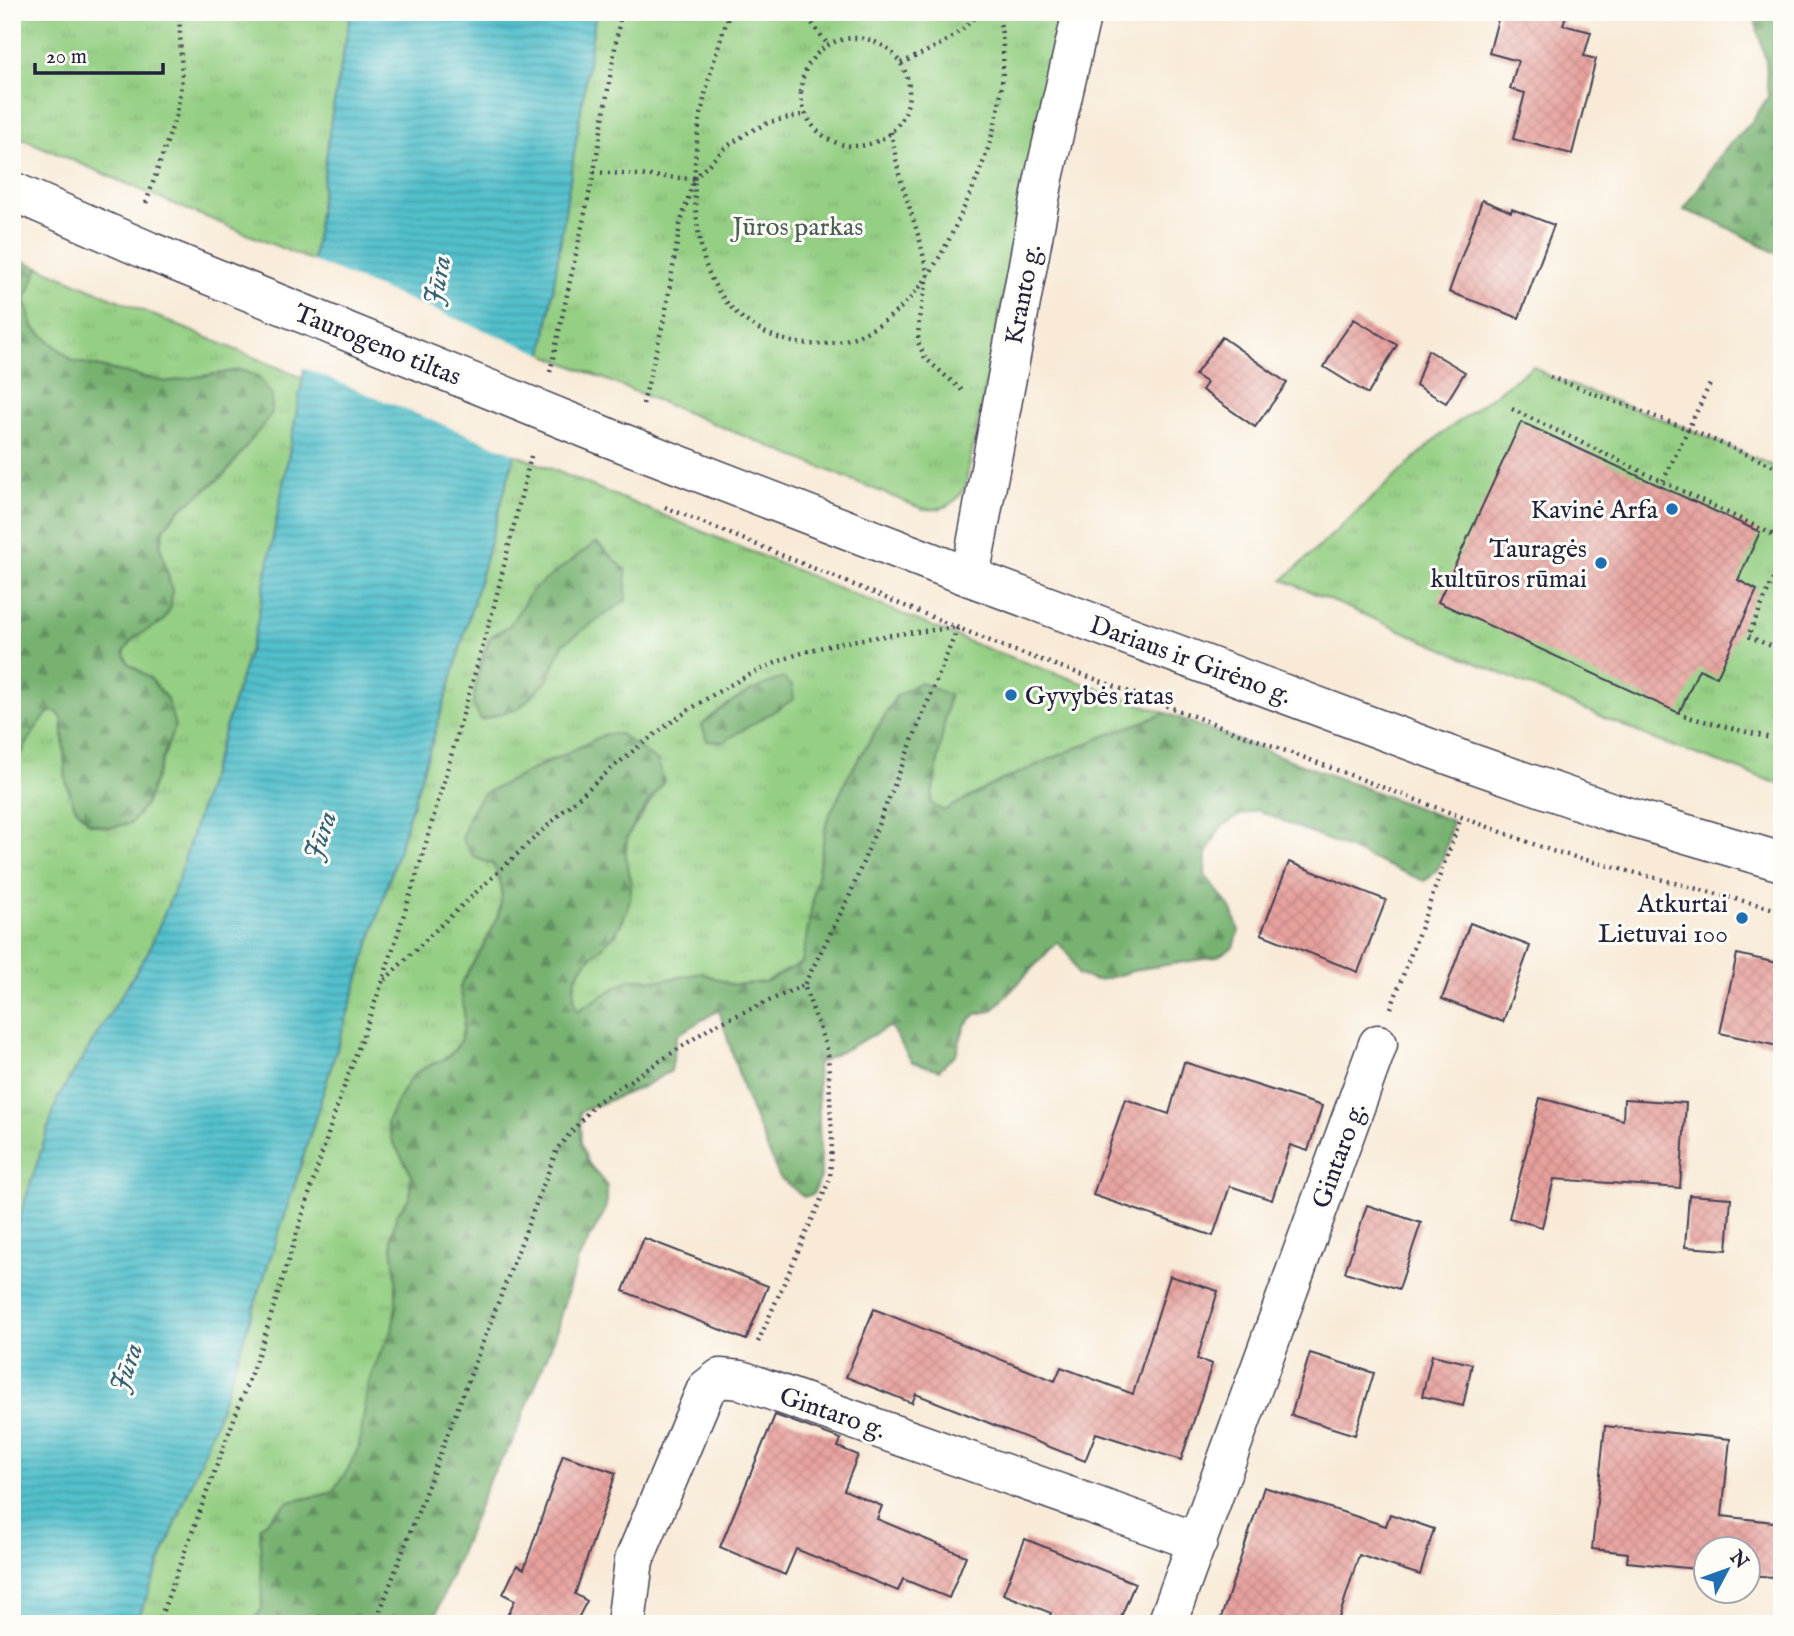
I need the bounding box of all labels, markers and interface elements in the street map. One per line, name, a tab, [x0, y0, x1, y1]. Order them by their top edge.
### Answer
scale bar	[35, 32, 163, 76]
text: 20 m	[46, 44, 87, 71]
park label: Jūros parkas	[730, 211, 863, 244]
street label: Kranto g.	[998, 241, 1049, 347]
water label: Jūra	[417, 253, 460, 308]
street label: Taurogeno tiltas	[289, 297, 466, 394]
place label: Kavinė Arfa	[1531, 494, 1659, 527]
marker: Kavinė Arfa	[1664, 501, 1680, 517]
place label: Tauragės kultūros rūmai	[1430, 533, 1587, 596]
marker: Tauragės kultūros rūmai	[1593, 555, 1609, 571]
street label: Dariaus ir Girėno g.	[1085, 609, 1296, 712]
place label: Gyvybės ratas	[1025, 680, 1174, 713]
marker: Gyvybės ratas	[1003, 687, 1019, 703]
water label: Jūra	[296, 807, 346, 865]
place label: Atkurtai Lietuvai 100	[1598, 888, 1728, 951]
marker: Atkurtai Lietuvai 100	[1734, 910, 1750, 926]
street label: Gintaro g.	[1305, 1098, 1374, 1213]
water label: Jūra	[102, 1339, 152, 1397]
street label: Gintaro g.	[775, 1380, 890, 1447]
north arrow	[1692, 1534, 1762, 1604]
text: N	[1723, 1545, 1753, 1575]

